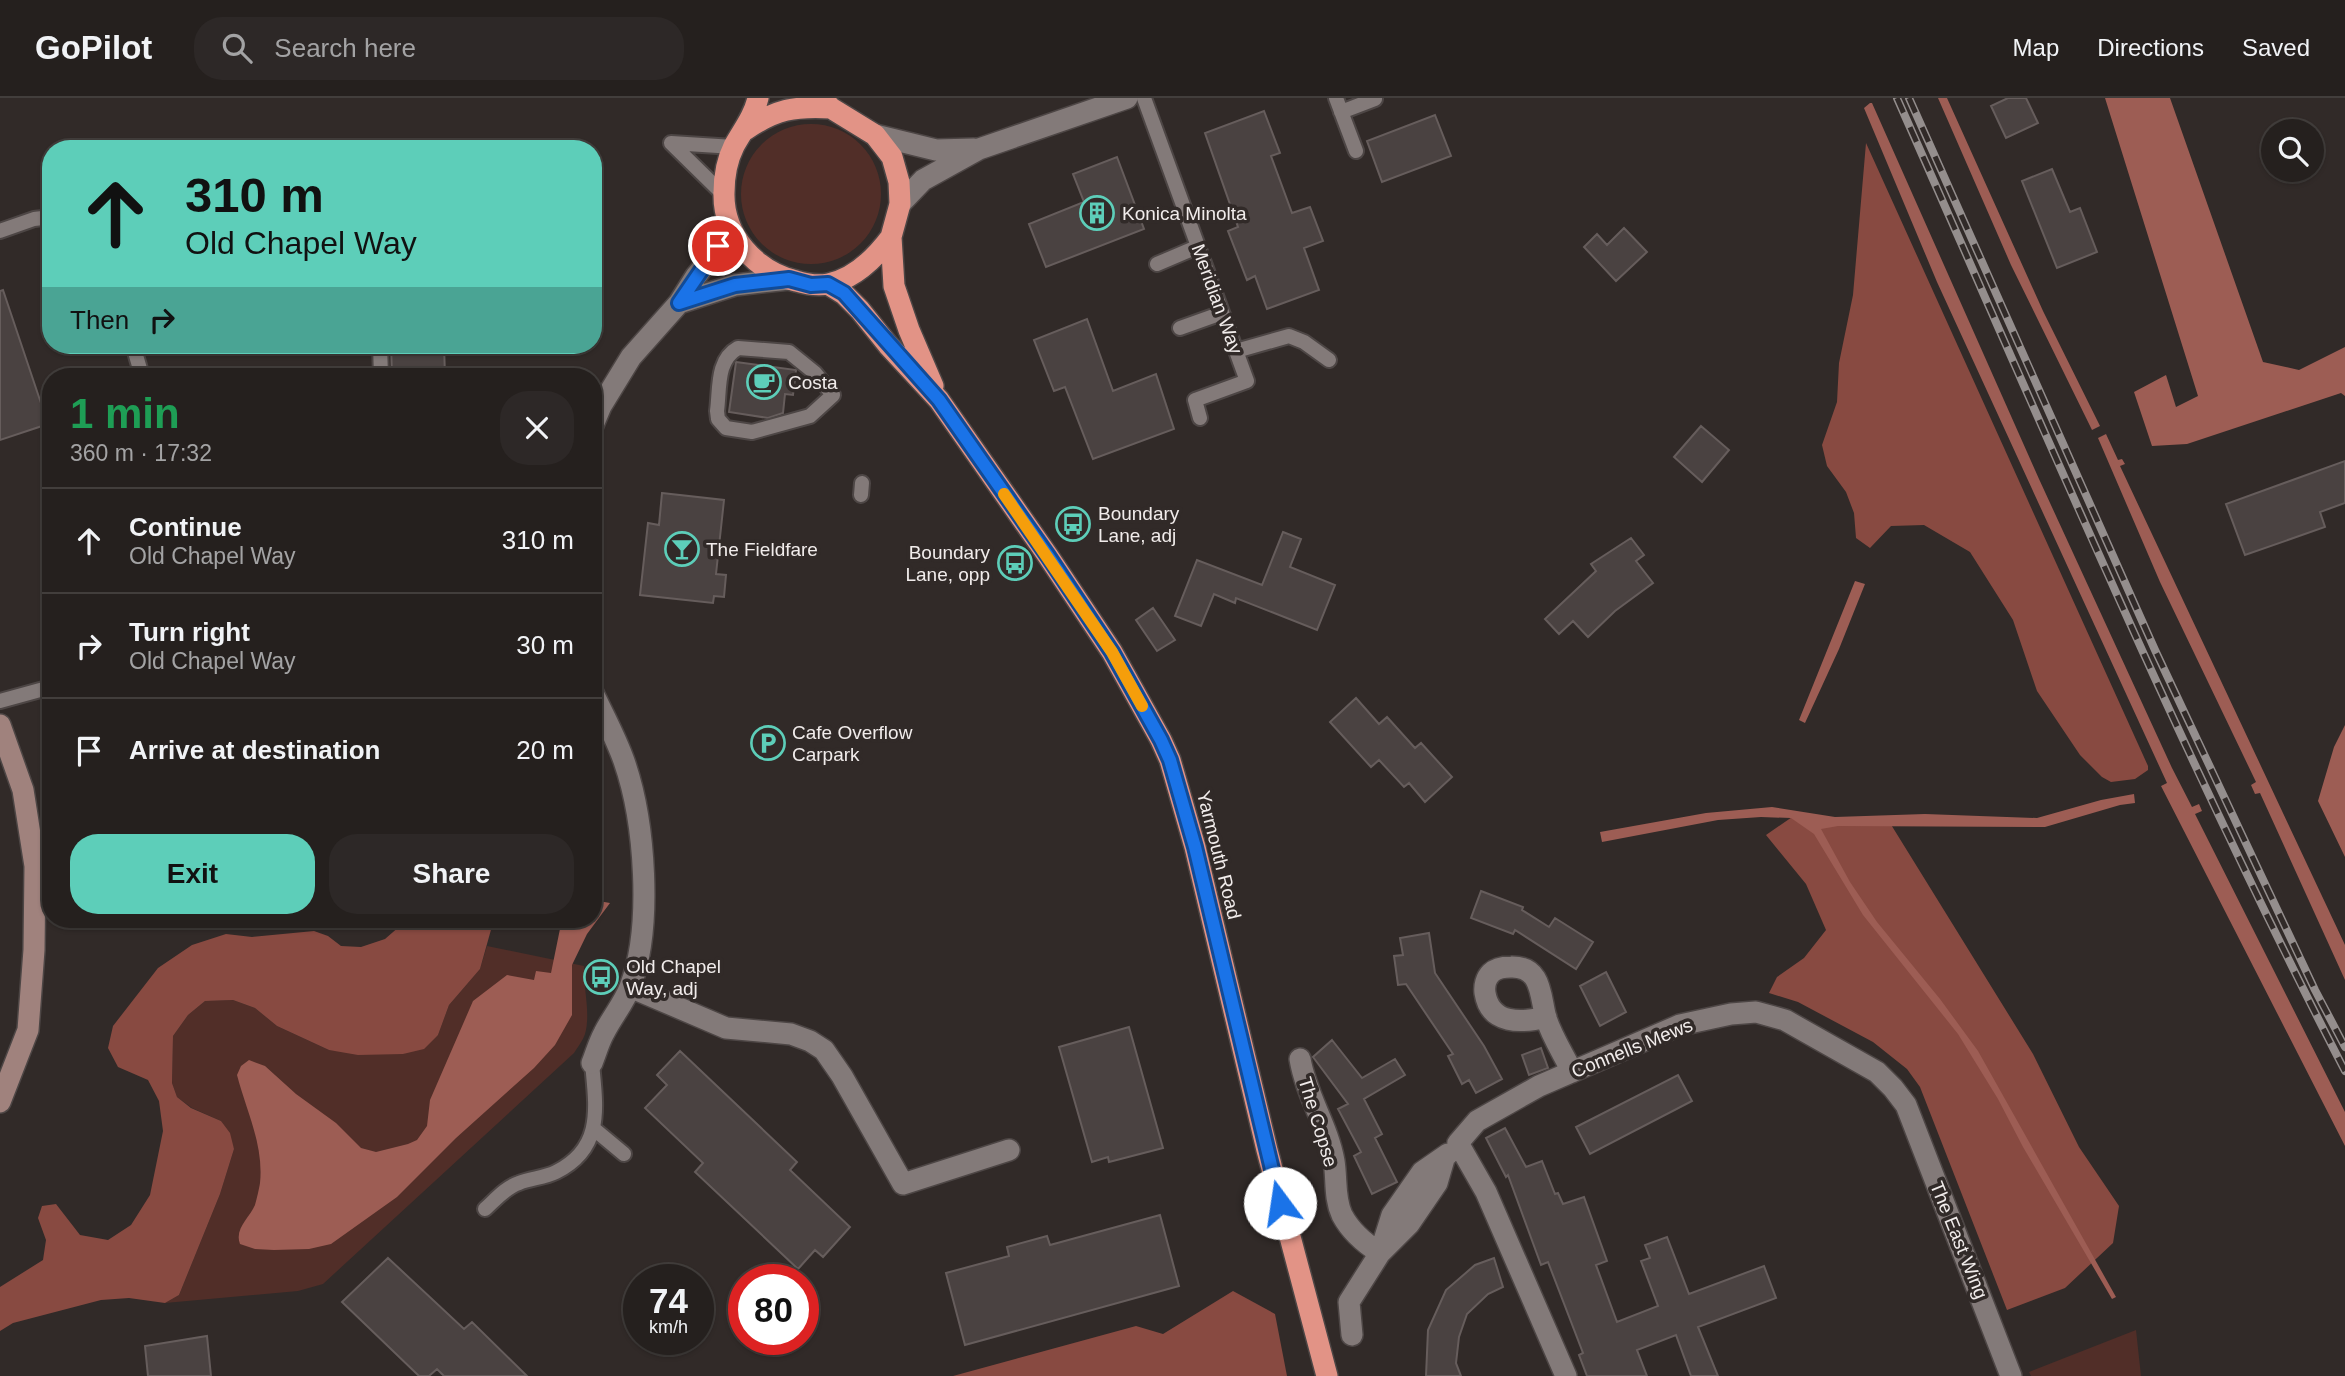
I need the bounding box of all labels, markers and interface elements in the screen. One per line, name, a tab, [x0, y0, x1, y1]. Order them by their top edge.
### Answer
search box	[194, 17, 684, 80]
text: GoPilot	[35, 29, 152, 66]
icon: search	[218, 29, 256, 67]
text: Search here	[274, 33, 416, 63]
text: Map	[2013, 34, 2059, 61]
text: Directions	[2097, 34, 2204, 61]
text: Saved	[2242, 34, 2310, 61]
map controls	[2261, 119, 2324, 182]
button: search	[2261, 119, 2324, 182]
icon: ahead	[70, 168, 161, 259]
text: 310 m	[185, 168, 324, 222]
building icon: Konica Minolta	[1078, 194, 1116, 232]
place label: Konica Minolta	[1122, 203, 1247, 224]
pin	[688, 216, 748, 276]
text: Old Chapel Way	[185, 225, 417, 261]
icon: arrive	[699, 227, 737, 265]
street label: Meridian Way	[1187, 241, 1247, 357]
icon: right	[143, 301, 181, 339]
text: Then	[70, 305, 129, 335]
cafe icon: Costa	[745, 363, 783, 401]
place label: Costa	[788, 372, 838, 393]
text: 1 min	[70, 390, 180, 437]
button: close	[500, 391, 574, 465]
text: 360 m · 17:32	[70, 440, 212, 466]
place label: Boundary Lane, adj	[1098, 503, 1180, 546]
bus stop icon: Boundary Lane, adj	[1054, 505, 1092, 543]
text: Continue	[129, 512, 242, 542]
icon: ahead	[70, 522, 108, 560]
text: 310 m	[502, 525, 574, 555]
bar icon: The Fieldfare	[663, 530, 701, 568]
place label: The Fieldfare	[706, 539, 818, 560]
place label: Boundary Lane, opp	[905, 542, 990, 585]
text: Old Chapel Way	[129, 543, 296, 569]
bus stop icon: Boundary Lane, opp	[996, 544, 1034, 582]
text: Turn right	[129, 617, 250, 647]
icon: right	[70, 627, 108, 665]
text: 30 m	[516, 630, 574, 660]
text: Old Chapel Way	[129, 648, 296, 674]
place label: Cafe Overflow Carpark	[792, 722, 913, 765]
parking icon: Cafe Overflow Carpark	[749, 724, 787, 762]
icon: arrive	[70, 732, 108, 770]
text: Arrive at destination	[129, 735, 380, 765]
text: 20 m	[516, 735, 574, 765]
street label: Yarmouth Road	[1193, 789, 1245, 921]
button: Exit	[70, 834, 315, 914]
button: Share	[329, 834, 574, 914]
place label: Old Chapel Way, adj	[626, 956, 721, 999]
bus stop icon: Old Chapel Way, adj	[582, 958, 620, 996]
street label: Connells Mews	[1568, 1014, 1696, 1082]
street label: The Copse	[1294, 1074, 1342, 1170]
position arrow	[1243, 1166, 1317, 1240]
street label: The East Wing	[1926, 1178, 1992, 1302]
speed limit sign: 80	[728, 1264, 819, 1355]
text: 74	[649, 1281, 688, 1320]
text: km/h	[649, 1317, 688, 1337]

